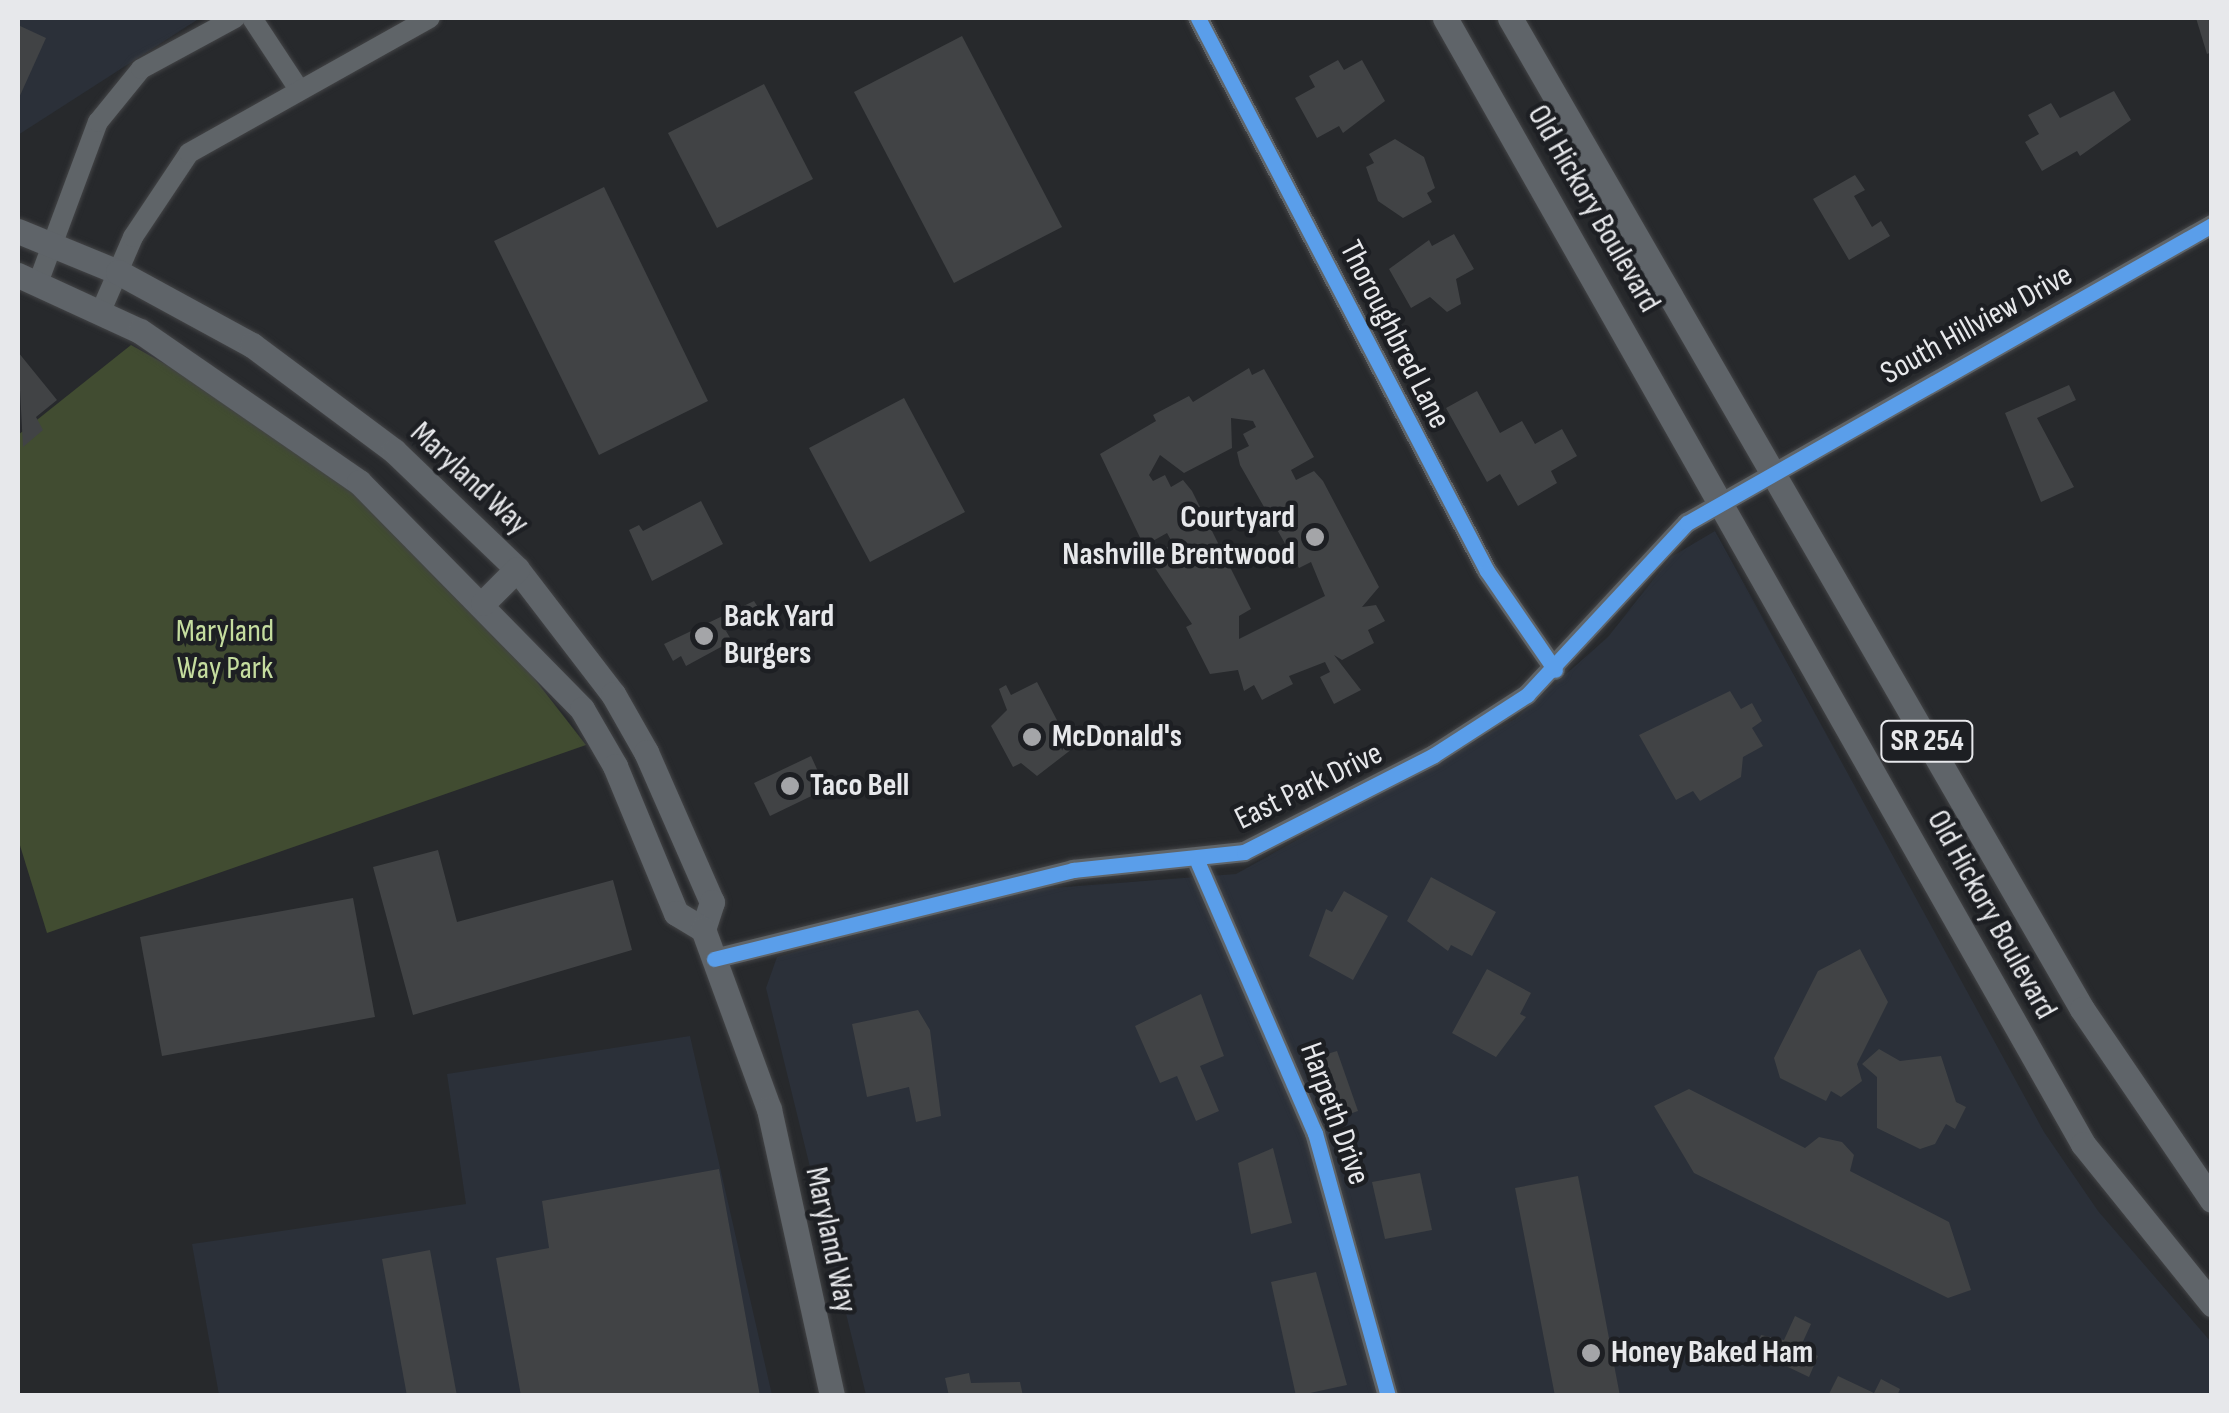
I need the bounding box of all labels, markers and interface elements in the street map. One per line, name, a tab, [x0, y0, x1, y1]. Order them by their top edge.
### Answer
street label: Old Hickory Boulevard	[1518, 99, 1668, 319]
street label: Thoroughbred Lane	[1330, 235, 1458, 435]
street label: South Hillview Drive	[1875, 257, 2079, 393]
street label: Maryland Way	[402, 415, 536, 543]
place label: Courtyard Nashville Brentwood	[1062, 500, 1295, 575]
marker: Courtyard Nashville Brentwood	[1304, 526, 1326, 548]
place label: Back Yard Burgers	[724, 599, 834, 674]
park label: Maryland Way Park	[176, 614, 274, 689]
marker: Back Yard Burgers	[693, 625, 715, 647]
road number: SR 254	[1880, 716, 1974, 766]
place label: McDonald's	[1052, 718, 1182, 756]
marker: McDonald's	[1021, 726, 1043, 748]
street label: East Park Drive	[1229, 735, 1389, 839]
place label: Taco Bell	[810, 767, 909, 805]
marker: Taco Bell	[779, 775, 801, 797]
street label: Old Hickory Boulevard	[1918, 804, 2064, 1026]
street label: Harpeth Drive	[1291, 1038, 1377, 1190]
street label: Maryland Way	[796, 1164, 864, 1316]
place label: Honey Baked Ham	[1611, 1334, 1813, 1372]
marker: Honey Baked Ham	[1580, 1342, 1602, 1364]

